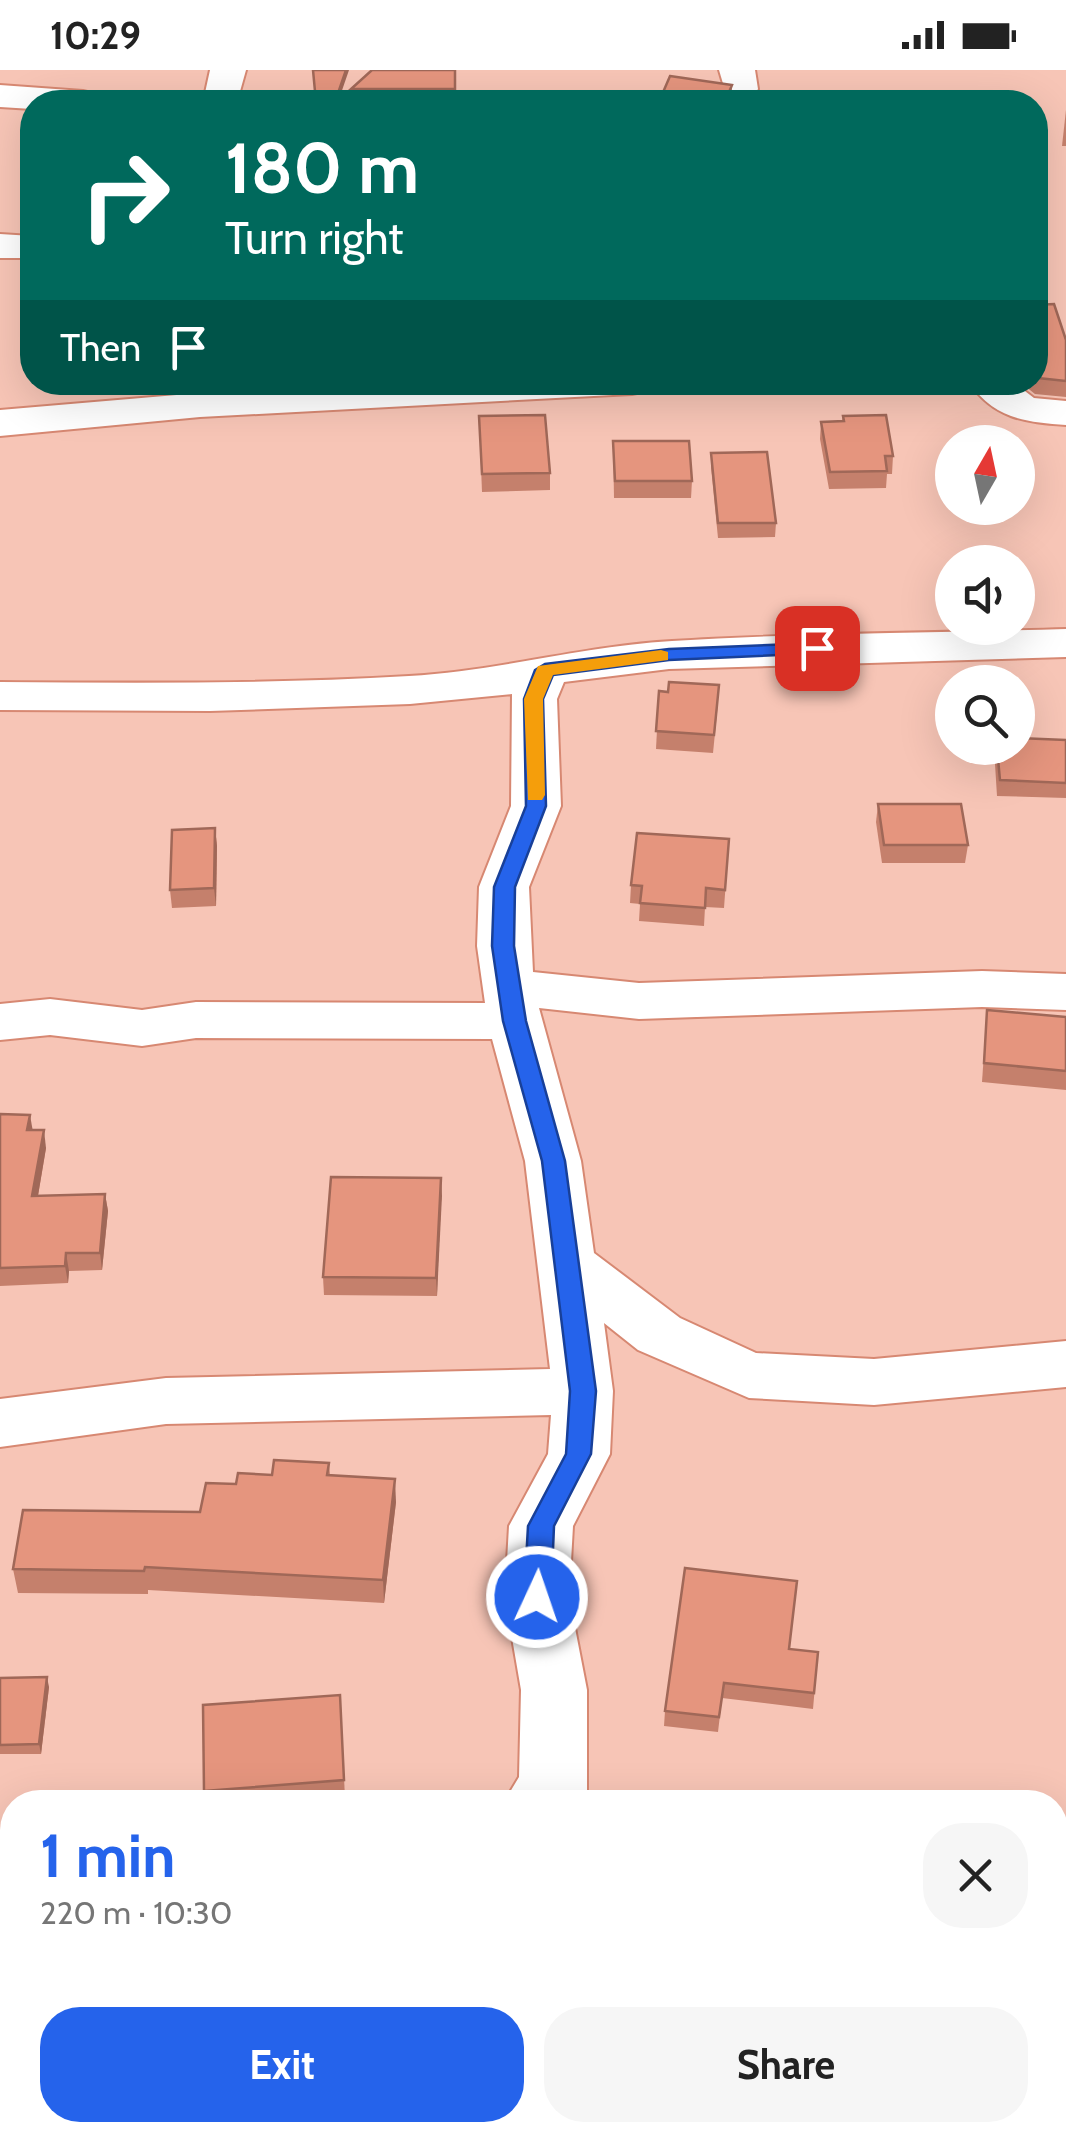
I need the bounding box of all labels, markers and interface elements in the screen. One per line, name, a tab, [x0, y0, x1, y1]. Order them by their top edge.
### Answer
text: 10:29	[50, 12, 141, 59]
text: 180 m	[225, 125, 419, 211]
icon: right	[60, 130, 190, 260]
text: Turn right	[225, 211, 404, 265]
icon: arrive	[161, 320, 216, 375]
text: Then	[60, 324, 141, 371]
north arrow	[935, 425, 1035, 525]
map controls	[935, 425, 1035, 765]
button: sound	[935, 545, 1035, 645]
pin	[775, 606, 860, 691]
icon: arrive	[790, 621, 845, 676]
button: search	[935, 665, 1035, 765]
position arrow	[485, 1545, 589, 1649]
text: 1 min	[40, 1819, 175, 1892]
button: close	[923, 1823, 1028, 1928]
text: 220 m · 10:30	[40, 1893, 232, 1932]
button: Exit	[40, 2007, 524, 2122]
button: Share	[544, 2007, 1028, 2122]

